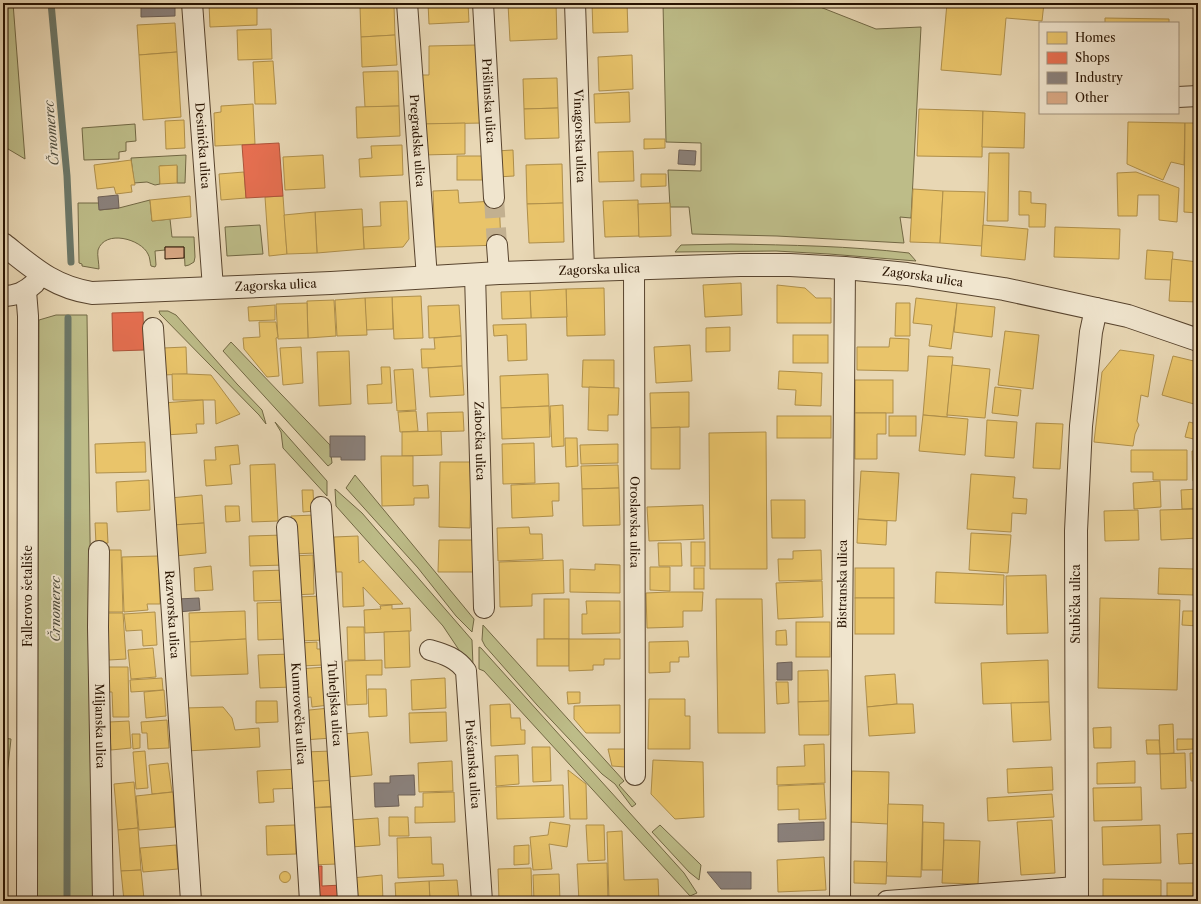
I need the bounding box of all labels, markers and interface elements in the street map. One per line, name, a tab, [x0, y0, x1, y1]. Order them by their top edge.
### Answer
legend	[1039, 22, 1179, 114]
text: Homes	[1075, 30, 1115, 45]
text: Shops	[1075, 50, 1110, 65]
street label: Prišlinska ulica	[479, 58, 499, 144]
text: Industry	[1075, 70, 1123, 85]
street label: Vinagorska ulica	[571, 88, 589, 184]
text: Other	[1075, 90, 1109, 105]
street label: Pregradska ulica	[407, 94, 428, 188]
water label: Črnomerec	[40, 99, 62, 166]
street label: Desinićka ulica	[192, 102, 214, 190]
street label: Zagorska ulica	[558, 260, 641, 278]
street label: Zagorska ulica	[881, 264, 965, 290]
street label: Zagorska ulica	[235, 276, 318, 294]
street label: Zabočka ulica	[471, 401, 489, 481]
street label: Oroslavska ulica	[627, 476, 643, 569]
street label: Bistranska ulica	[834, 539, 850, 629]
street label: Fallerovo šetalište	[20, 545, 35, 647]
street label: Stubička ulica	[1068, 564, 1083, 644]
street label: Razvorska ulica	[162, 570, 183, 660]
water label: Črnomerec	[47, 576, 63, 642]
street label: Tuheljska ulica	[325, 660, 345, 748]
street label: Kumrovečka ulica	[288, 662, 310, 766]
street label: Miljanska ulica	[92, 683, 109, 769]
street label: Pušćanska ulica	[462, 719, 484, 810]

